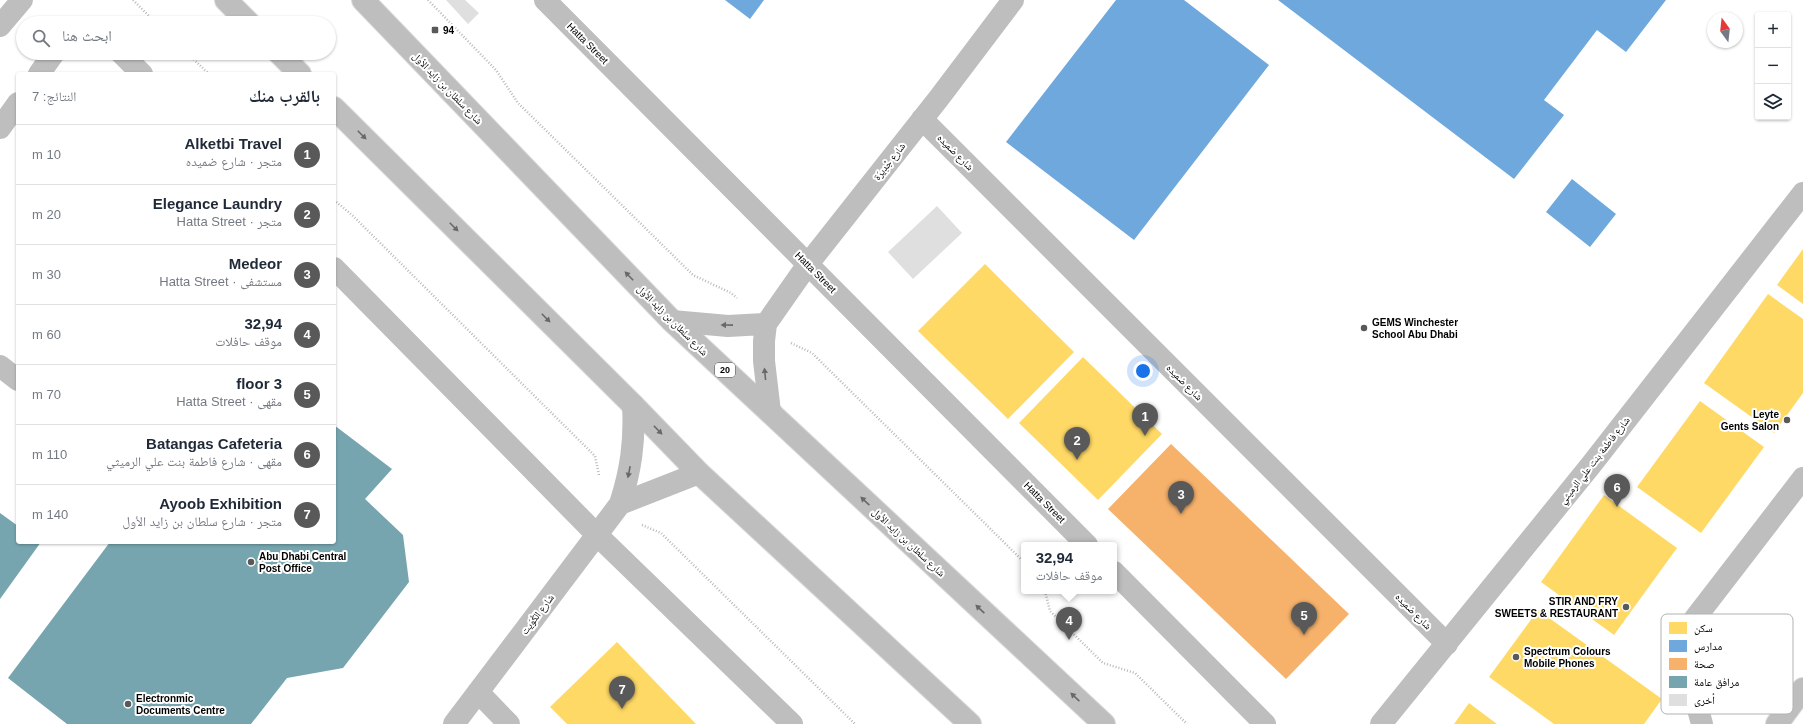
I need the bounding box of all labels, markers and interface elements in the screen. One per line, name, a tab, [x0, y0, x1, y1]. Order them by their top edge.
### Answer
north arrow	[1707, 12, 1743, 48]
map controls	[1755, 12, 1791, 120]
button: +	[1755, 12, 1791, 48]
search box	[16, 16, 336, 60]
street label: Hatta Street	[565, 21, 611, 66]
marker: 94	[430, 25, 440, 35]
place label: 94	[443, 25, 455, 36]
icon: search	[30, 27, 52, 49]
text: ابحث هنا	[62, 27, 112, 44]
button: −	[1755, 48, 1791, 84]
street label: شارع سلطان بن زايد الأول	[410, 50, 485, 127]
button: layers	[1755, 84, 1791, 120]
text: بالقرب منك	[249, 87, 320, 106]
text: النتائج: 7	[32, 89, 76, 104]
one-way arrow	[357, 130, 367, 140]
street label: شارع ضميده	[935, 132, 976, 174]
text: Alketbi Travel	[184, 135, 282, 152]
street label: شارع جْدِيرَة	[871, 140, 908, 183]
text: 10 m	[32, 147, 61, 162]
text: 1	[303, 147, 311, 162]
text: متجر · شارع ضميده	[186, 154, 282, 169]
text: Elegance Laundry	[153, 195, 282, 212]
text: 20 m	[32, 207, 61, 222]
text: 2	[303, 207, 311, 222]
text: متجر · Hatta Street	[177, 214, 282, 229]
one-way arrow	[449, 222, 459, 232]
street label: Hatta Street	[793, 250, 839, 295]
text: Medeor	[229, 255, 282, 272]
text: 30 m	[32, 267, 61, 282]
text: 3	[303, 267, 311, 282]
one-way arrow	[624, 271, 634, 281]
text: مستشفى · Hatta Street	[159, 274, 282, 289]
street label: شارع سلطان بن زايد الأول	[634, 283, 710, 359]
one-way arrow	[541, 313, 551, 323]
text: 32,94	[244, 315, 282, 332]
place label: GEMS Winchester School Abu Dhabi	[1372, 317, 1458, 340]
one-way arrow	[721, 322, 733, 329]
marker: GEMS Winchester School Abu Dhabi	[1359, 323, 1369, 333]
text: 60 m	[32, 327, 61, 342]
text: 4	[303, 327, 311, 342]
text: موقف حافلات	[215, 334, 282, 349]
your location	[1133, 361, 1153, 381]
street label: شارع ضميده	[1164, 362, 1205, 404]
road number: 20	[715, 363, 735, 377]
one-way arrow	[762, 368, 768, 380]
text: 3 floor	[236, 375, 282, 392]
text: 70 m	[32, 387, 61, 402]
text: 5	[303, 387, 311, 402]
text: مقهى · Hatta Street	[176, 394, 282, 409]
pin: 1	[1132, 403, 1158, 436]
place label: Leyte Gents Salon	[1721, 409, 1779, 432]
street label: شارع فاطمة بنت علي الرميثي	[1557, 414, 1634, 508]
marker: Leyte Gents Salon	[1782, 415, 1792, 425]
one-way arrow	[653, 425, 662, 435]
pin: 2	[1064, 427, 1090, 460]
text: Batangas Cafeteria	[146, 435, 282, 452]
text: 110 m	[32, 447, 67, 462]
text: 6	[303, 447, 311, 462]
text: مقهى · شارع فاطمة بنت علي الرميثي	[106, 454, 282, 469]
one-way arrow	[626, 465, 632, 478]
pin: 6	[1604, 474, 1630, 507]
street label: Hatta Street	[1022, 480, 1068, 525]
pin: 3	[1168, 481, 1194, 514]
text: Ayoob Exhibition	[159, 495, 282, 512]
one-way arrow	[860, 496, 870, 506]
street label: شارع سلطان بن زايد الأول	[869, 506, 947, 580]
text: 140 m	[32, 507, 68, 522]
text: 7	[303, 507, 311, 522]
text: متجر · شارع سلطان بن زايد الأول	[122, 514, 282, 529]
popup	[1021, 542, 1117, 594]
text: 32,94	[1036, 549, 1073, 566]
place label: Abu Dhabi Central Post Office	[259, 551, 346, 574]
marker: Abu Dhabi Central Post Office	[246, 557, 256, 567]
text: موقف حافلات	[1036, 568, 1102, 583]
street label: شارع ضميده	[1393, 591, 1434, 633]
street label: شارع الكُوَيت	[519, 592, 557, 637]
place label: STIR AND FRY SWEETS & RESTAURANT	[1495, 596, 1618, 619]
pin: 5	[1291, 602, 1317, 635]
marker: STIR AND FRY SWEETS & RESTAURANT	[1621, 602, 1631, 612]
one-way arrow	[975, 604, 985, 613]
pin: 4	[1056, 607, 1082, 640]
legend	[1661, 614, 1793, 714]
text: سكن	[1694, 622, 1713, 635]
text: مدارس	[1694, 640, 1722, 653]
place label: Spectrum Colours Mobile Phones	[1524, 646, 1611, 669]
marker: Spectrum Colours Mobile Phones	[1511, 652, 1521, 662]
text: صحة	[1694, 658, 1715, 670]
pin: 7	[609, 676, 635, 709]
text: مرافق عامة	[1694, 676, 1739, 689]
place label: Electronmic Documents Centre	[136, 693, 225, 716]
one-way arrow	[1070, 693, 1080, 702]
text: أخرى	[1694, 693, 1715, 707]
marker: Electronmic Documents Centre	[123, 699, 133, 709]

